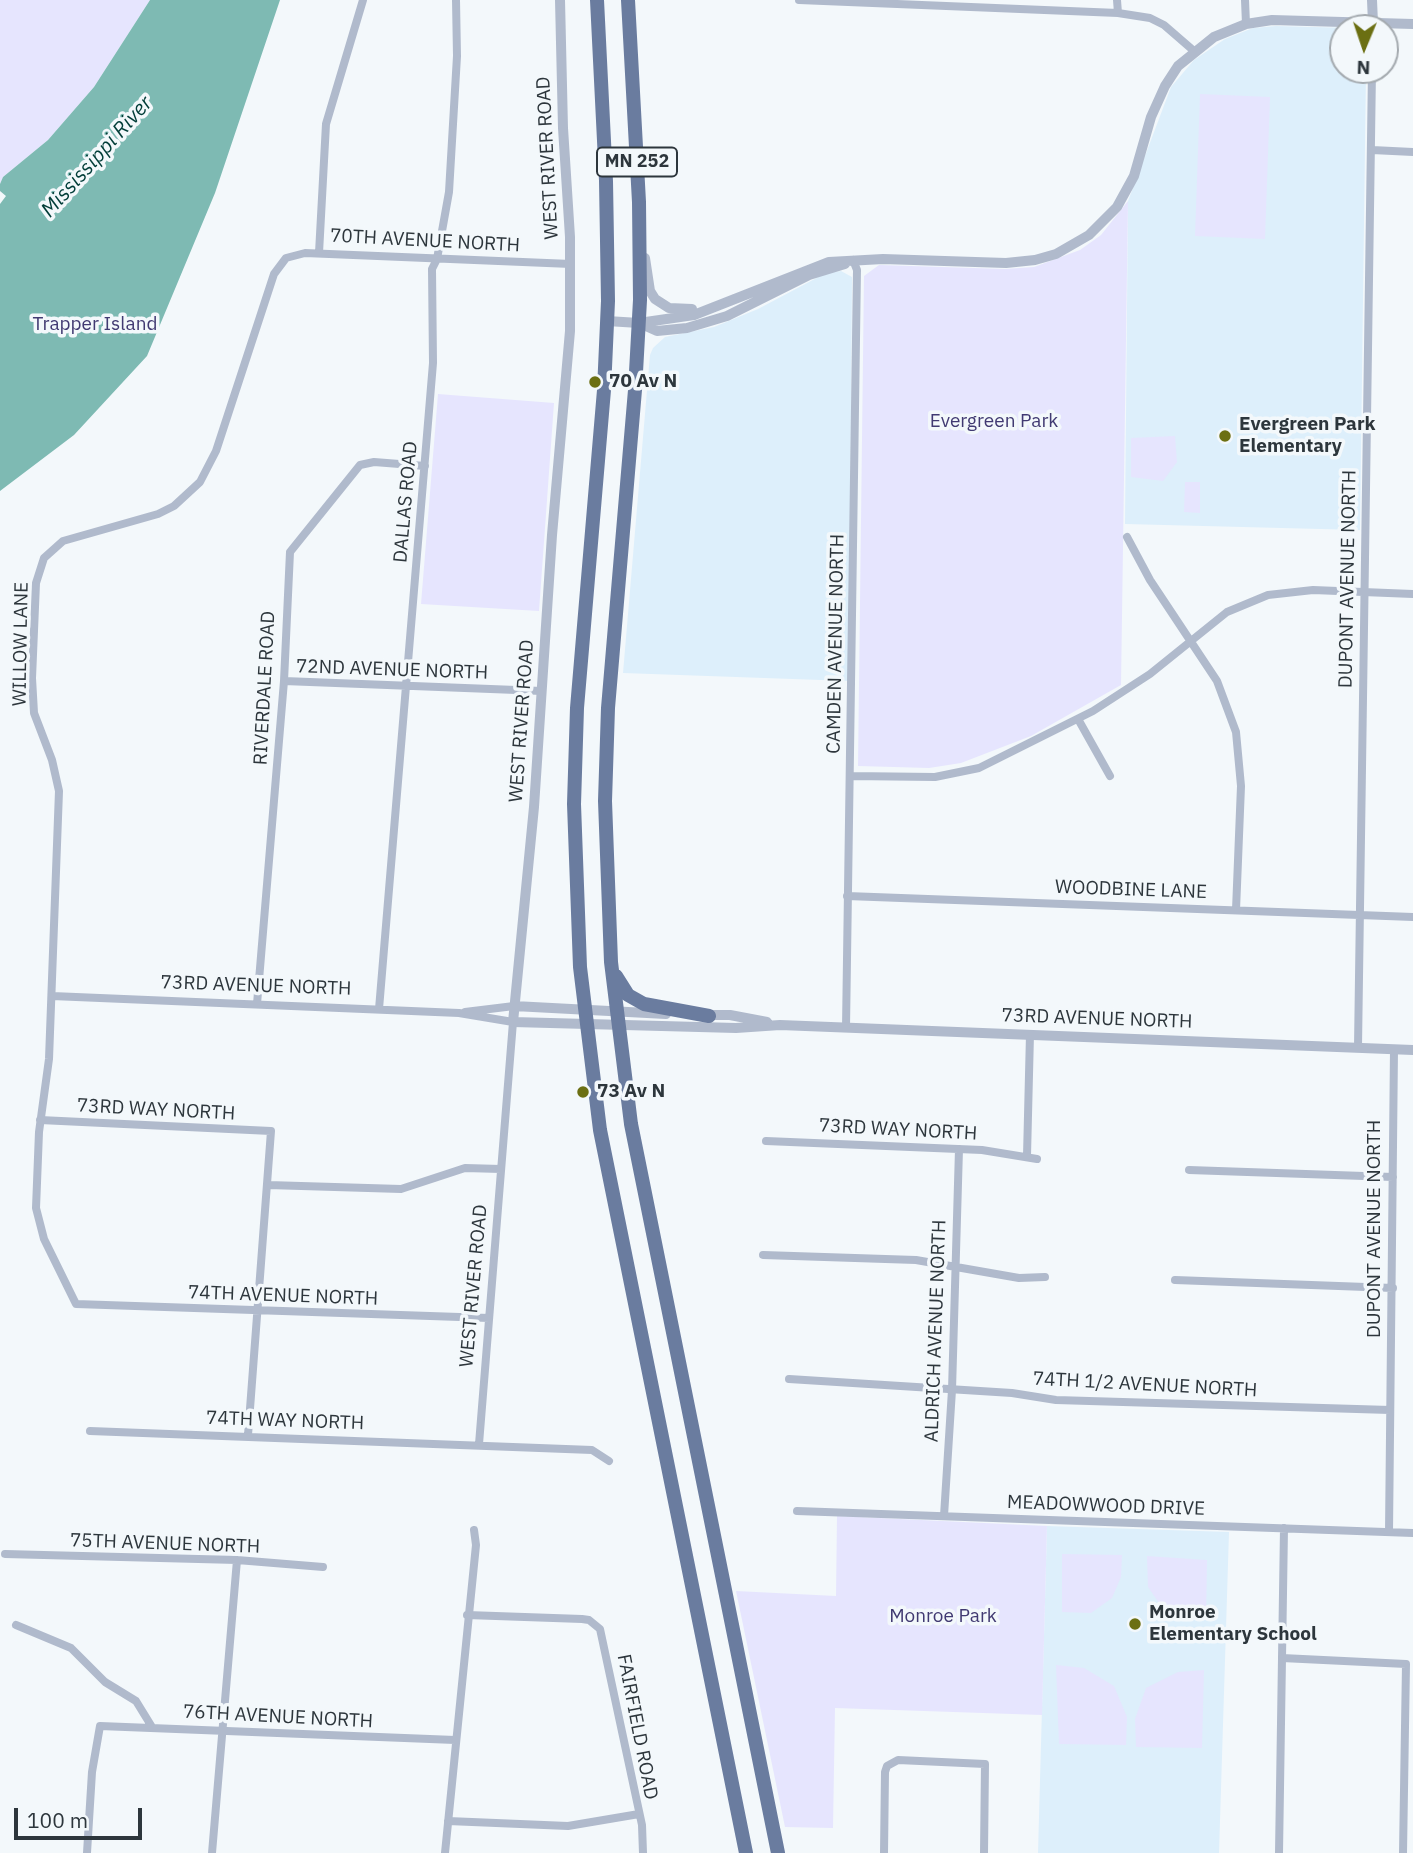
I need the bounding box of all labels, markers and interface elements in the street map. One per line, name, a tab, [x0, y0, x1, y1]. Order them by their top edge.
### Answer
north arrow	[1329, 14, 1399, 84]
text: N	[1356, 56, 1371, 80]
street label: WEST RIVER ROAD	[532, 76, 564, 240]
water label: Mississippi River	[36, 91, 158, 223]
road number: MN 252	[597, 148, 677, 176]
street label: 70TH AVENUE NORTH	[329, 225, 521, 257]
park label: Trapper Island	[33, 314, 157, 336]
place label: 70 Av N	[609, 371, 677, 393]
marker: 70 Av N	[587, 374, 603, 390]
park label: Evergreen Park	[930, 411, 1058, 433]
place label: Evergreen Park Elementary	[1239, 414, 1376, 458]
marker: Evergreen Park Elementary	[1217, 428, 1233, 444]
street label: DALLAS ROAD	[389, 440, 423, 564]
street label: DUPONT AVENUE NORTH	[1335, 470, 1361, 688]
street label: CAMDEN AVENUE NORTH	[823, 534, 849, 754]
street label: WILLOW LANE	[9, 582, 33, 706]
street label: RIVERDALE ROAD	[250, 610, 280, 766]
street label: WEST RIVER ROAD	[505, 639, 539, 803]
street label: 72ND AVENUE NORTH	[296, 655, 488, 685]
street label: WOODBINE LANE	[1055, 876, 1207, 904]
street label: 73RD AVENUE NORTH	[160, 971, 352, 1001]
street label: 73RD AVENUE NORTH	[1001, 1004, 1193, 1034]
place label: 73 Av N	[597, 1081, 665, 1103]
marker: 73 Av N	[575, 1084, 591, 1100]
street label: 73RD WAY NORTH	[76, 1094, 236, 1126]
street label: 73RD WAY NORTH	[818, 1114, 978, 1146]
street label: DUPONT AVENUE NORTH	[1364, 1120, 1386, 1338]
street label: WEST RIVER ROAD	[456, 1204, 492, 1368]
street label: ALDRICH AVENUE NORTH	[921, 1219, 951, 1443]
street label: 74TH AVENUE NORTH	[187, 1281, 379, 1311]
street label: 74TH 1/2 AVENUE NORTH	[1032, 1368, 1258, 1402]
street label: 74TH WAY NORTH	[206, 1407, 364, 1435]
street label: MEADOWWOOD DRIVE	[1007, 1491, 1205, 1521]
street label: 75TH AVENUE NORTH	[69, 1529, 261, 1559]
place label: Monroe Elementary School	[1149, 1602, 1317, 1646]
park label: Monroe Park	[889, 1606, 997, 1628]
marker: Monroe Elementary School	[1127, 1616, 1143, 1632]
street label: FAIRFIELD ROAD	[612, 1652, 662, 1802]
street label: 76TH AVENUE NORTH	[182, 1701, 374, 1733]
scale bar	[18, 1794, 145, 1838]
text: 100 m	[27, 1806, 88, 1834]

